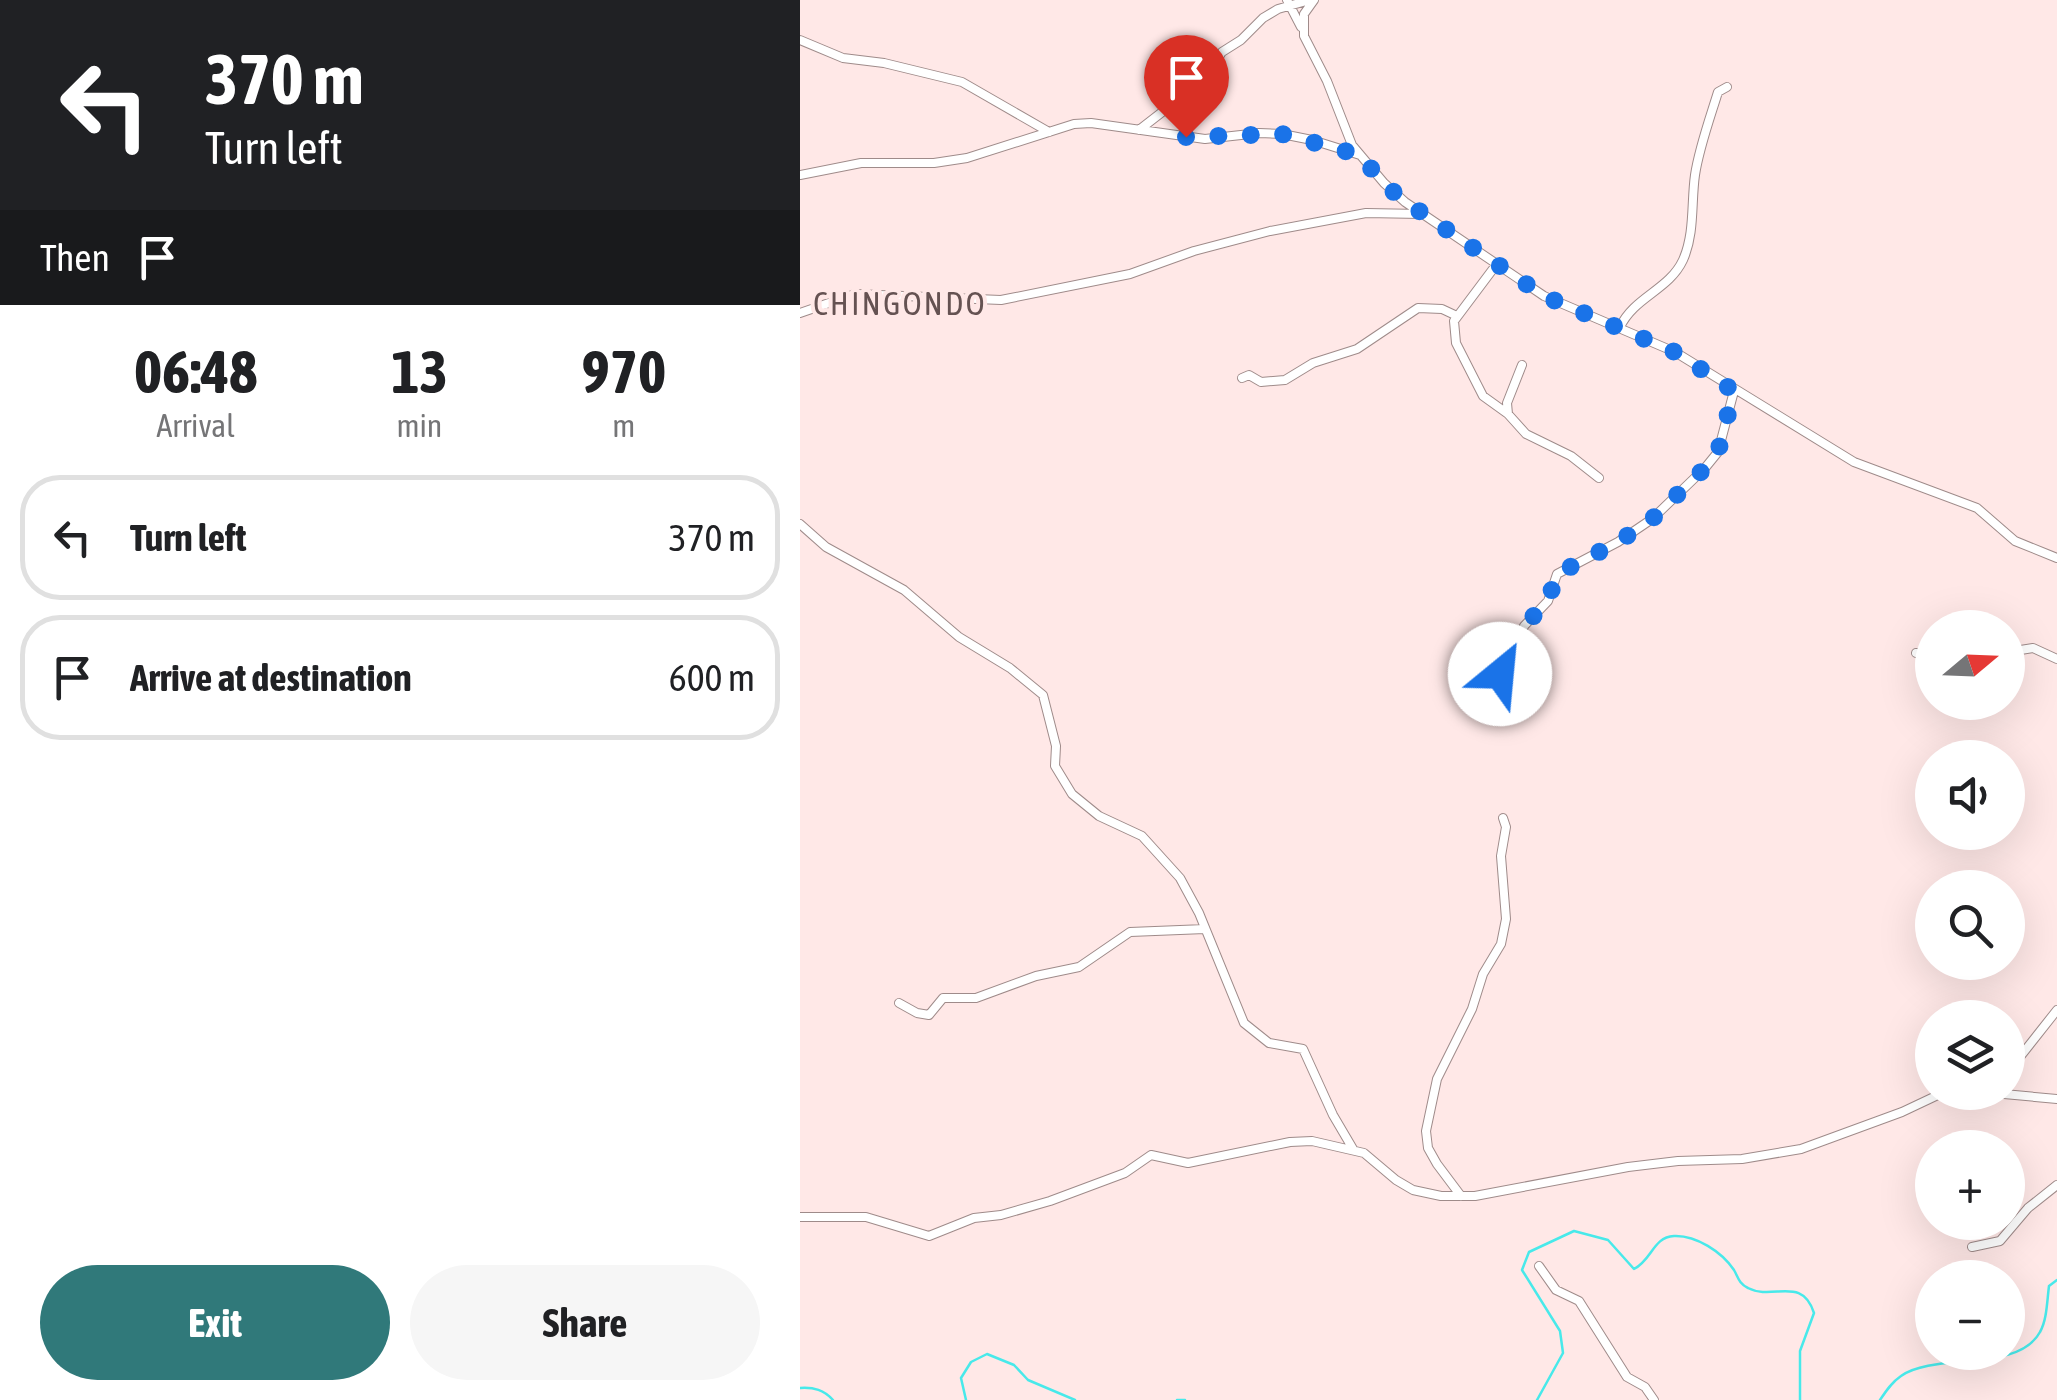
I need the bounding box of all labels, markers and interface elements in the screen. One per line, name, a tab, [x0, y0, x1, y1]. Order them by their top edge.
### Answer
pin	[1144, 35, 1229, 138]
text: 370 m	[205, 39, 364, 119]
icon: left	[40, 40, 170, 170]
icon: arrive	[1159, 50, 1214, 105]
text: Turn left	[205, 122, 343, 174]
icon: arrive	[130, 230, 185, 285]
text: Then	[40, 236, 110, 279]
district label: CHINGONDO	[813, 285, 987, 322]
text: 06:48	[134, 337, 257, 406]
text: 13	[391, 337, 448, 406]
text: 970	[582, 337, 666, 406]
text: Arrival	[157, 407, 235, 444]
text: min	[396, 407, 442, 444]
text: m	[612, 407, 635, 444]
icon: left	[45, 510, 100, 565]
text: Turn left	[130, 516, 246, 559]
text: 370 m	[669, 516, 755, 559]
north arrow	[1915, 610, 2025, 720]
map controls	[1915, 610, 2025, 1370]
position arrow	[1448, 622, 1552, 726]
icon: arrive	[45, 650, 100, 705]
text: Arrive at destination	[130, 656, 412, 699]
text: 600 m	[669, 656, 755, 699]
button: sound	[1915, 740, 2025, 850]
button: search	[1915, 870, 2025, 980]
button: layers	[1915, 1000, 2025, 1110]
button: +	[1915, 1130, 2025, 1240]
button: −	[1915, 1260, 2025, 1370]
button: Exit	[40, 1265, 390, 1380]
button: Share	[410, 1265, 760, 1380]

